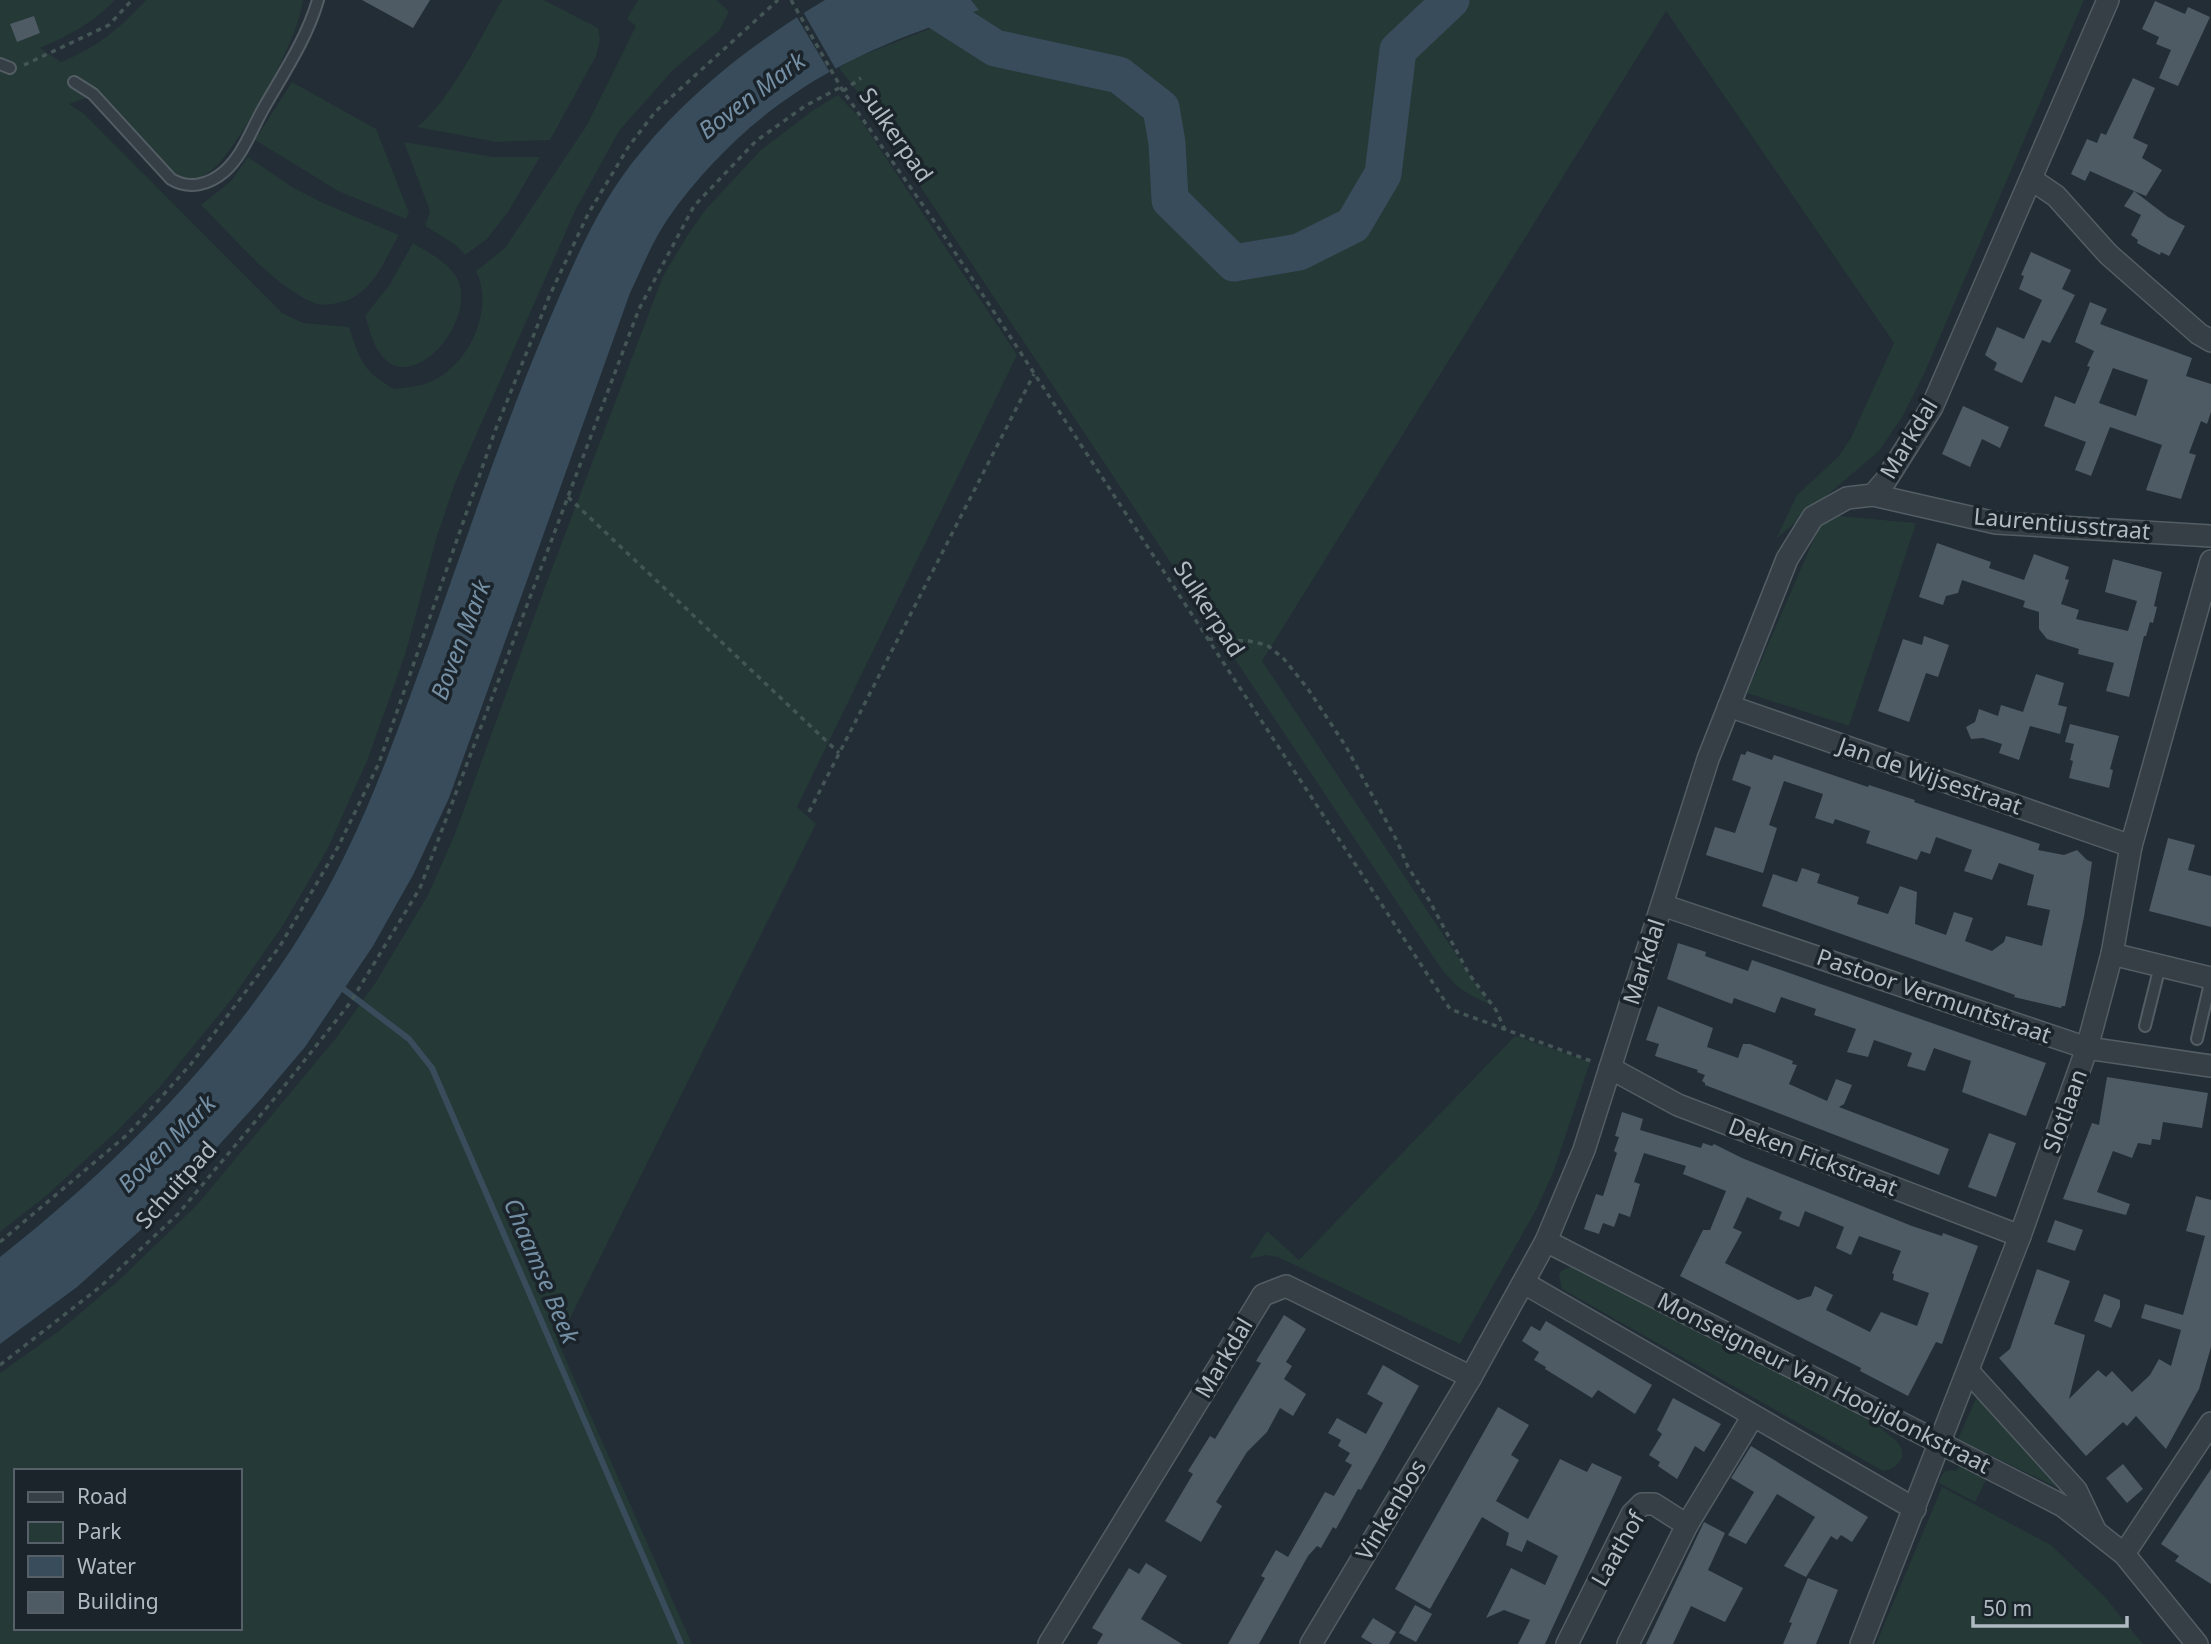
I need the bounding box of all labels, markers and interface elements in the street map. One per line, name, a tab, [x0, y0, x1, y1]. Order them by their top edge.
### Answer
water label: Boven Mark	[691, 43, 812, 146]
street label: Sulkerpad	[853, 81, 941, 188]
street label: Markdal	[1872, 392, 1945, 485]
street label: Laurentiusstraat	[1972, 499, 2152, 547]
street label: Sulkerpad	[1167, 554, 1253, 663]
water label: Boven Mark	[422, 574, 498, 704]
street label: Jan de Wijsestraat	[1832, 728, 2026, 821]
street label: Markdal	[1614, 915, 1672, 1009]
street label: Pastoor Vermuntstraat	[1813, 940, 2056, 1050]
street label: Slotlaan	[2034, 1064, 2094, 1157]
water label: Boven Mark	[110, 1086, 223, 1199]
street label: Deken Fickstraat	[1724, 1109, 1903, 1203]
street label: Schuitpad	[127, 1134, 223, 1235]
water label: Chaamse Beek	[497, 1193, 588, 1349]
street label: Monseigneur Van Hooijdonkstraat	[1652, 1284, 1997, 1480]
street label: Markdal	[1187, 1311, 1260, 1404]
street label: Vinkenbos	[1347, 1453, 1433, 1566]
legend	[14, 1469, 242, 1630]
text: Road	[77, 1482, 127, 1510]
street label: Laathof	[1583, 1504, 1652, 1592]
text: Park	[77, 1517, 122, 1545]
text: Water	[77, 1552, 136, 1580]
scale bar	[1973, 1584, 2127, 1628]
text: Building	[77, 1587, 159, 1615]
text: 50 m	[1983, 1594, 2032, 1622]

